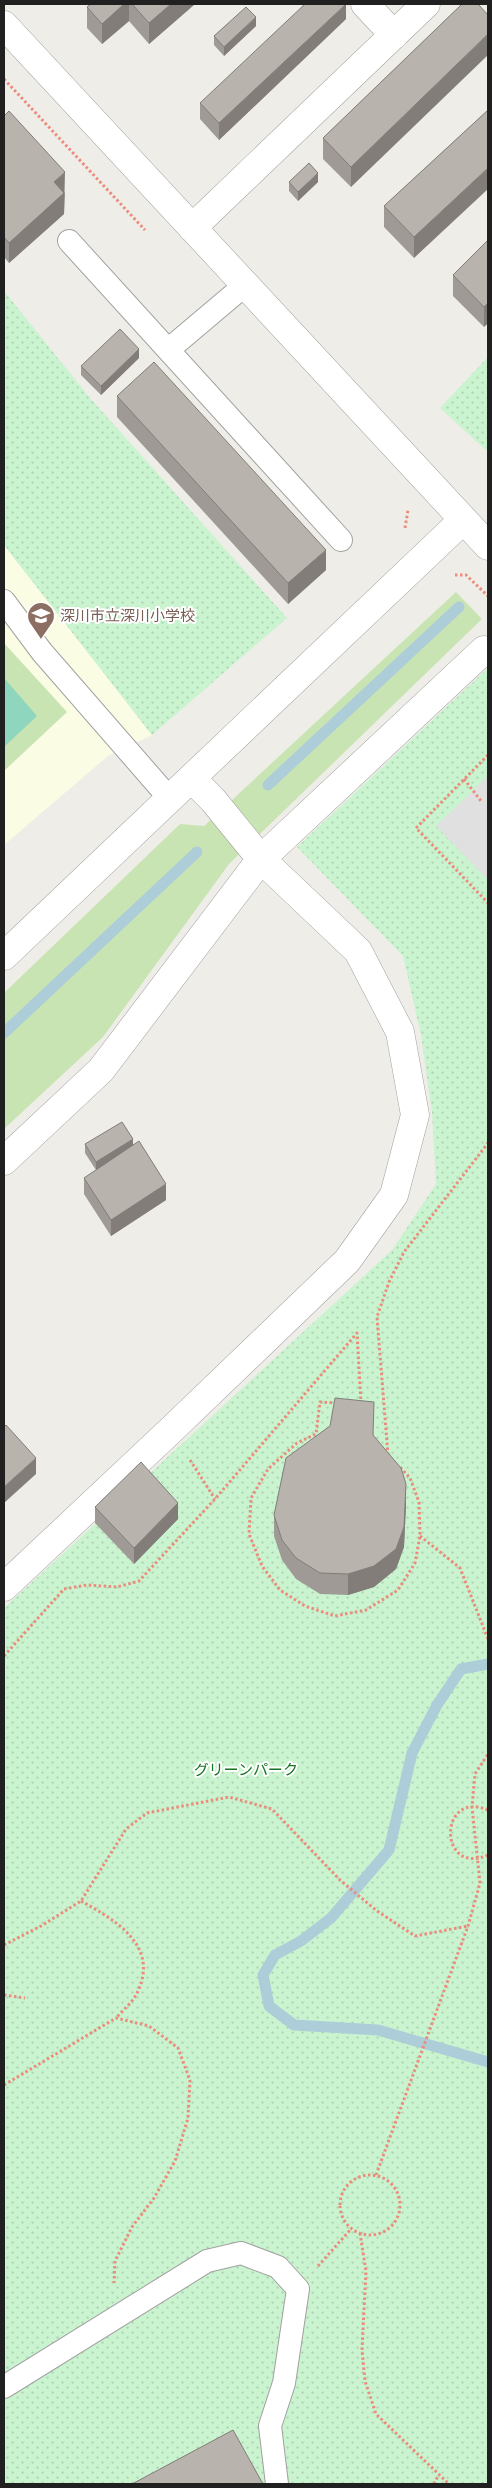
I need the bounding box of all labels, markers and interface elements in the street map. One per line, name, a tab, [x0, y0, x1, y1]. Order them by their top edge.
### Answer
school or university icon: 深川市立深川小学校	[26, 601, 56, 640]
place label: 深川市立深川小学校	[60, 608, 195, 627]
park label: グリーンパーク	[194, 1762, 298, 1781]

